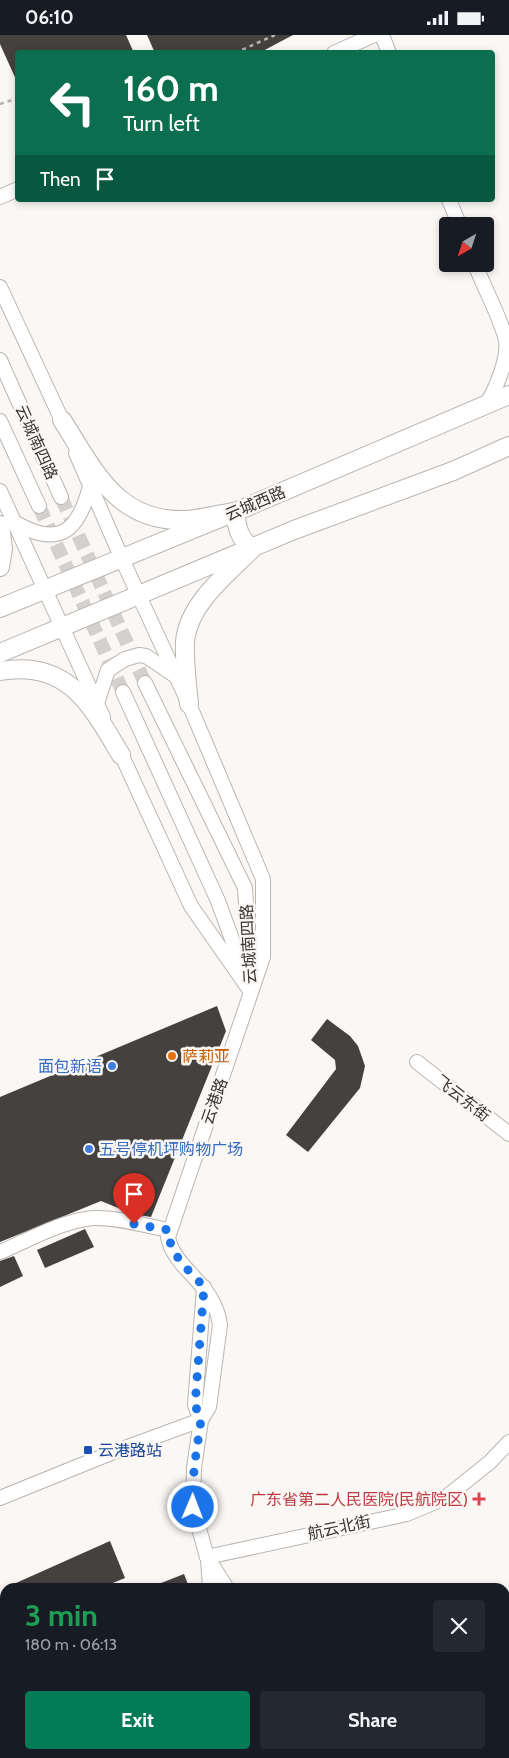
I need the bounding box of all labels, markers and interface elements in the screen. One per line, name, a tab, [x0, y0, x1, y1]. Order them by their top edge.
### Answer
text: 06:10	[25, 6, 74, 29]
text: 160 m	[123, 67, 219, 110]
icon: left	[40, 70, 105, 135]
text: Turn left	[123, 110, 200, 137]
icon: arrive	[91, 165, 119, 193]
text: Then	[40, 168, 81, 191]
north arrow	[439, 217, 494, 273]
map controls	[439, 217, 494, 272]
street label: 云城南四路	[12, 402, 61, 483]
street label: 云城西路	[222, 482, 288, 525]
street label: 云城南四路	[237, 904, 260, 984]
place label: 萨莉亚	[182, 1047, 230, 1066]
marker: 萨莉亚	[166, 1050, 178, 1062]
place label: 面包新语	[38, 1057, 102, 1076]
marker: 面包新语	[106, 1060, 118, 1072]
street label: 飞云东街	[432, 1071, 494, 1126]
street label: 云港路	[198, 1075, 231, 1127]
place label: 五号停机坪购物广场	[99, 1140, 243, 1159]
marker: 五号停机坪购物广场	[83, 1143, 95, 1155]
pin	[113, 1173, 155, 1224]
icon: arrive	[120, 1180, 148, 1208]
place label: 云港路站	[98, 1441, 162, 1460]
marker: 云港路站	[82, 1444, 94, 1456]
position arrow	[166, 1480, 218, 1532]
place label: 广东省第二人民医院(民航院区)	[250, 1490, 468, 1509]
marker: 广东省第二人民医院(民航院区)	[472, 1492, 486, 1506]
street label: 航云北街	[306, 1512, 372, 1543]
text: 3 min	[25, 1597, 98, 1634]
button: close	[433, 1600, 485, 1652]
text: 180 m · 06:13	[25, 1635, 117, 1654]
button: Exit	[25, 1691, 250, 1749]
button: Share	[260, 1691, 485, 1749]

